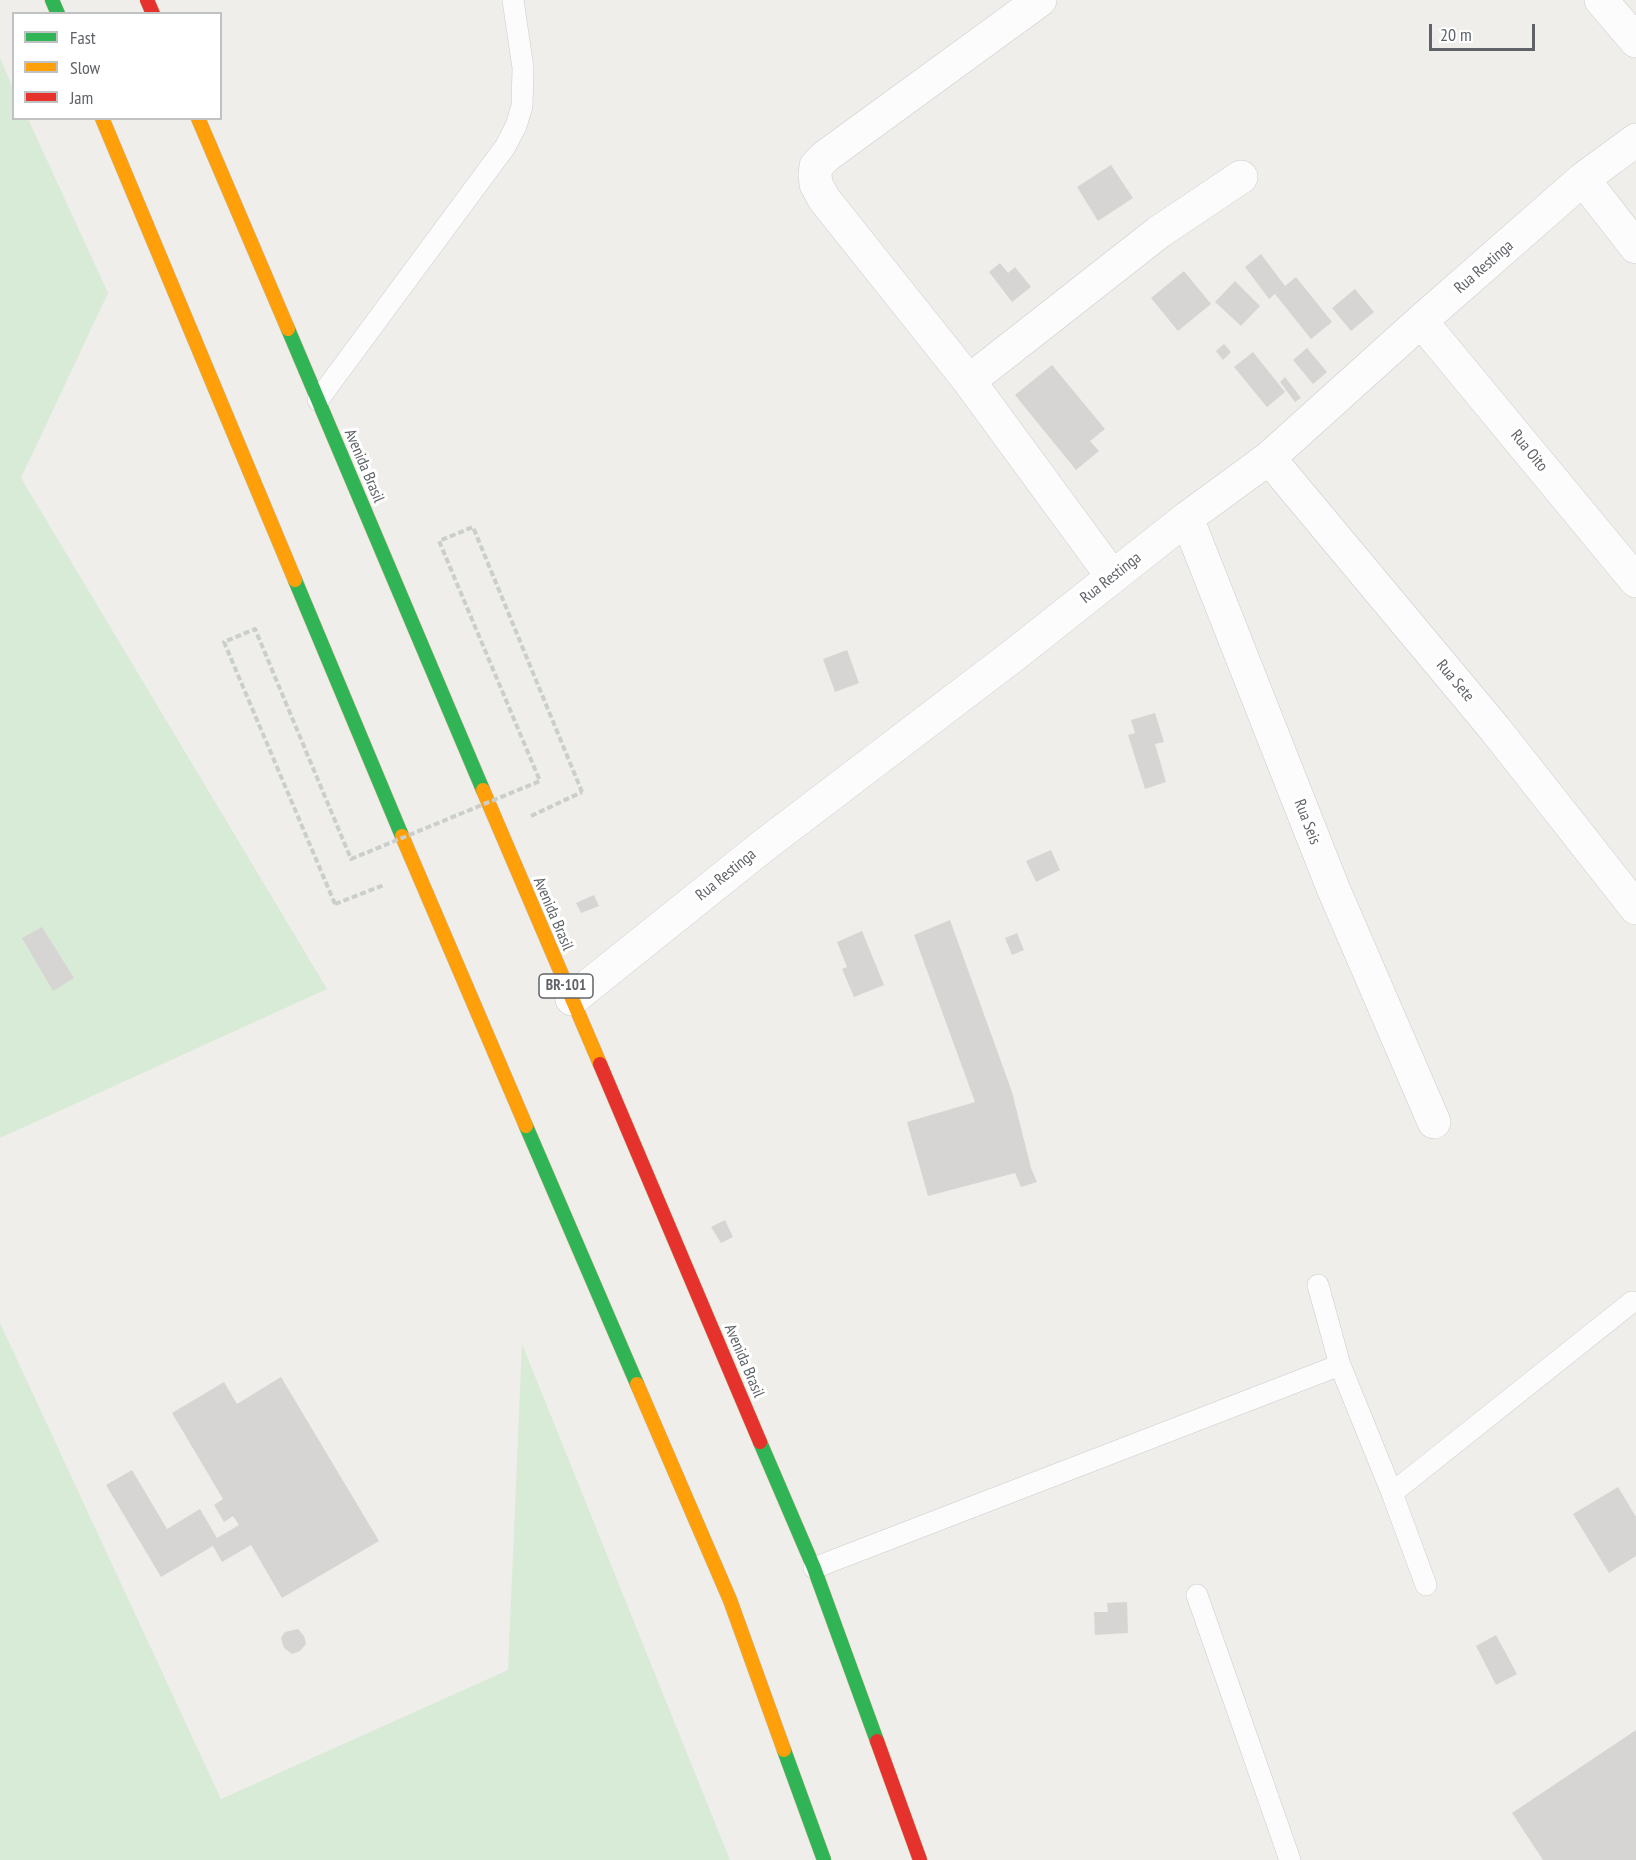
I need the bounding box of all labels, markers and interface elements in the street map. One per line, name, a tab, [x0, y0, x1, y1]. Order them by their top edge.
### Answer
legend	[12, 12, 222, 120]
scale bar	[1432, 12, 1538, 50]
text: 20 m	[1440, 23, 1472, 46]
text: Fast	[70, 26, 96, 49]
text: Slow	[70, 56, 100, 79]
text: Jam	[70, 86, 93, 109]
street label: Rua Restinga	[1451, 236, 1517, 298]
street label: Avenida Brasil	[340, 426, 388, 506]
street label: Rua Oito	[1506, 426, 1552, 476]
street label: Rua Restinga	[1077, 548, 1145, 608]
street label: Rua Sete	[1432, 656, 1478, 706]
street label: Rua Seis	[1290, 797, 1324, 847]
street label: Rua Restinga	[692, 845, 760, 905]
street label: Avenida Brasil	[529, 874, 577, 954]
road number: BR-101	[539, 974, 593, 998]
street label: Avenida Brasil	[720, 1321, 768, 1401]

